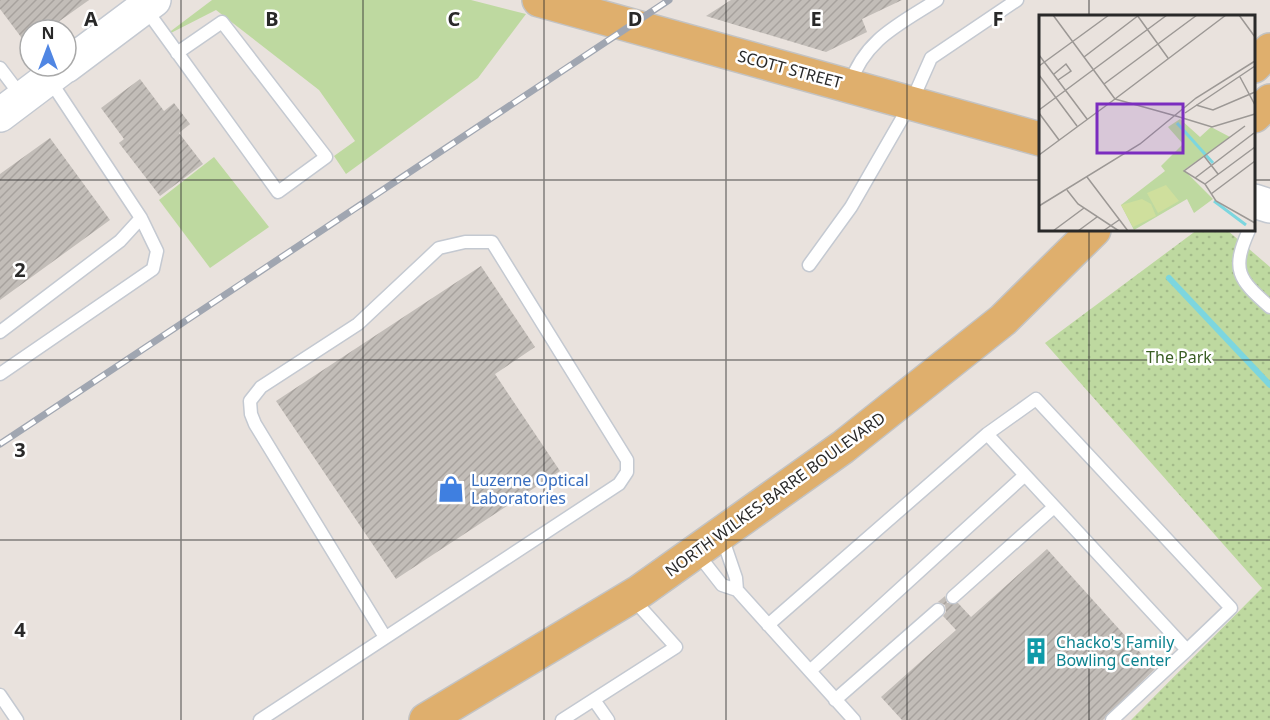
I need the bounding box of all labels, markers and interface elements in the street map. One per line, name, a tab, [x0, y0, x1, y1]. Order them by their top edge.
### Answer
text: A	[84, 5, 98, 32]
text: B	[265, 5, 279, 32]
text: C	[448, 5, 461, 32]
text: D	[628, 5, 642, 32]
text: E	[810, 5, 822, 32]
text: F	[993, 5, 1003, 32]
inset map	[1039, 15, 1255, 231]
north arrow	[18, 18, 78, 78]
text: N	[41, 22, 55, 44]
street label: SCOTT STREET	[735, 45, 845, 94]
text: 2	[14, 256, 26, 283]
park label: The Park	[1146, 346, 1212, 368]
street label: NORTH WILKES-BARRE BOULEVARD	[660, 407, 890, 581]
text: 3	[14, 436, 26, 463]
place label: Luzerne Optical Laboratories	[471, 469, 589, 509]
shop icon: Luzerne Optical Laboratories	[436, 474, 466, 504]
text: 4	[14, 616, 26, 643]
place label: Chacko's Family Bowling Center	[1056, 631, 1175, 671]
building icon: Chacko's Family Bowling Center	[1021, 636, 1051, 666]

